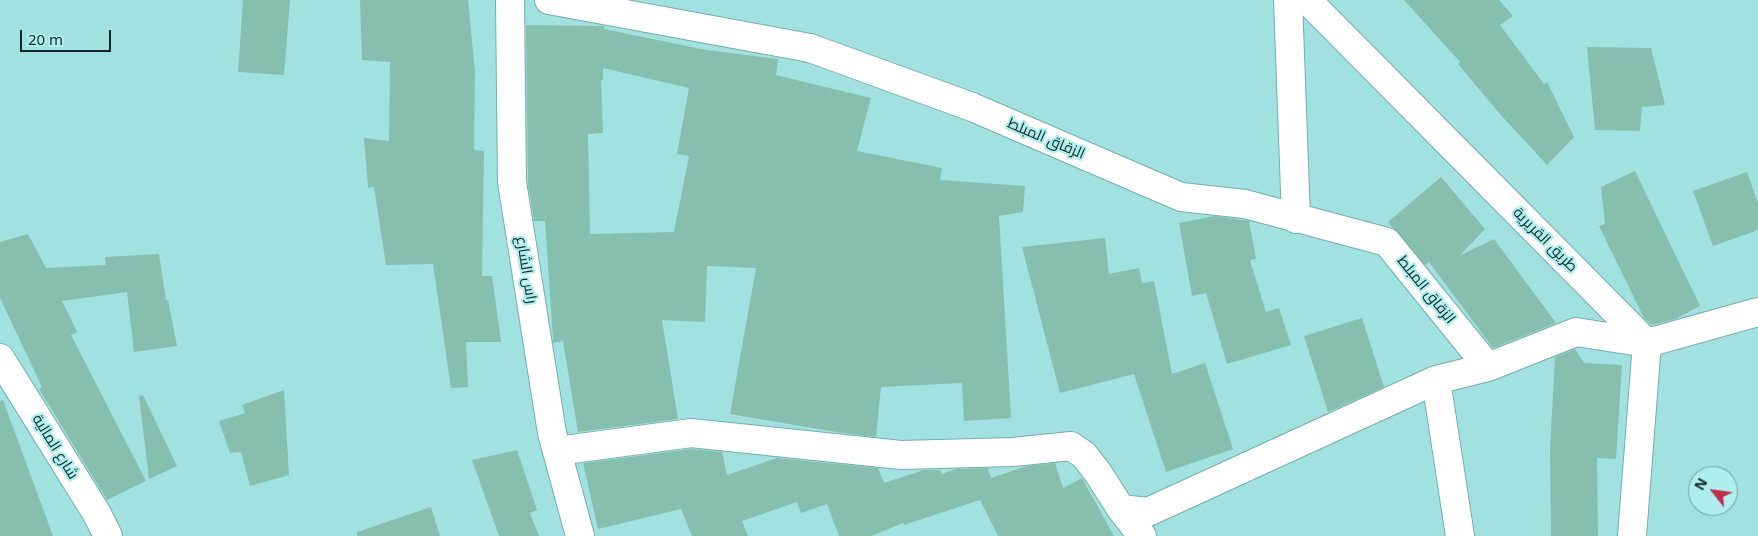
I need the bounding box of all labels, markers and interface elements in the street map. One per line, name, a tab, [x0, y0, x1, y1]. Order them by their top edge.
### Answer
scale bar	[22, 20, 114, 52]
text: 20 m	[28, 29, 63, 49]
street label: الزقاق المبلط	[1005, 115, 1087, 163]
street label: طريق القريرية	[1509, 204, 1581, 276]
street label: راس الشارع	[512, 235, 540, 305]
street label: الزقاق المبلط	[1393, 252, 1459, 328]
street label: شارع المالية	[28, 411, 82, 483]
north arrow	[1688, 466, 1738, 516]
text: N	[1689, 474, 1712, 493]

